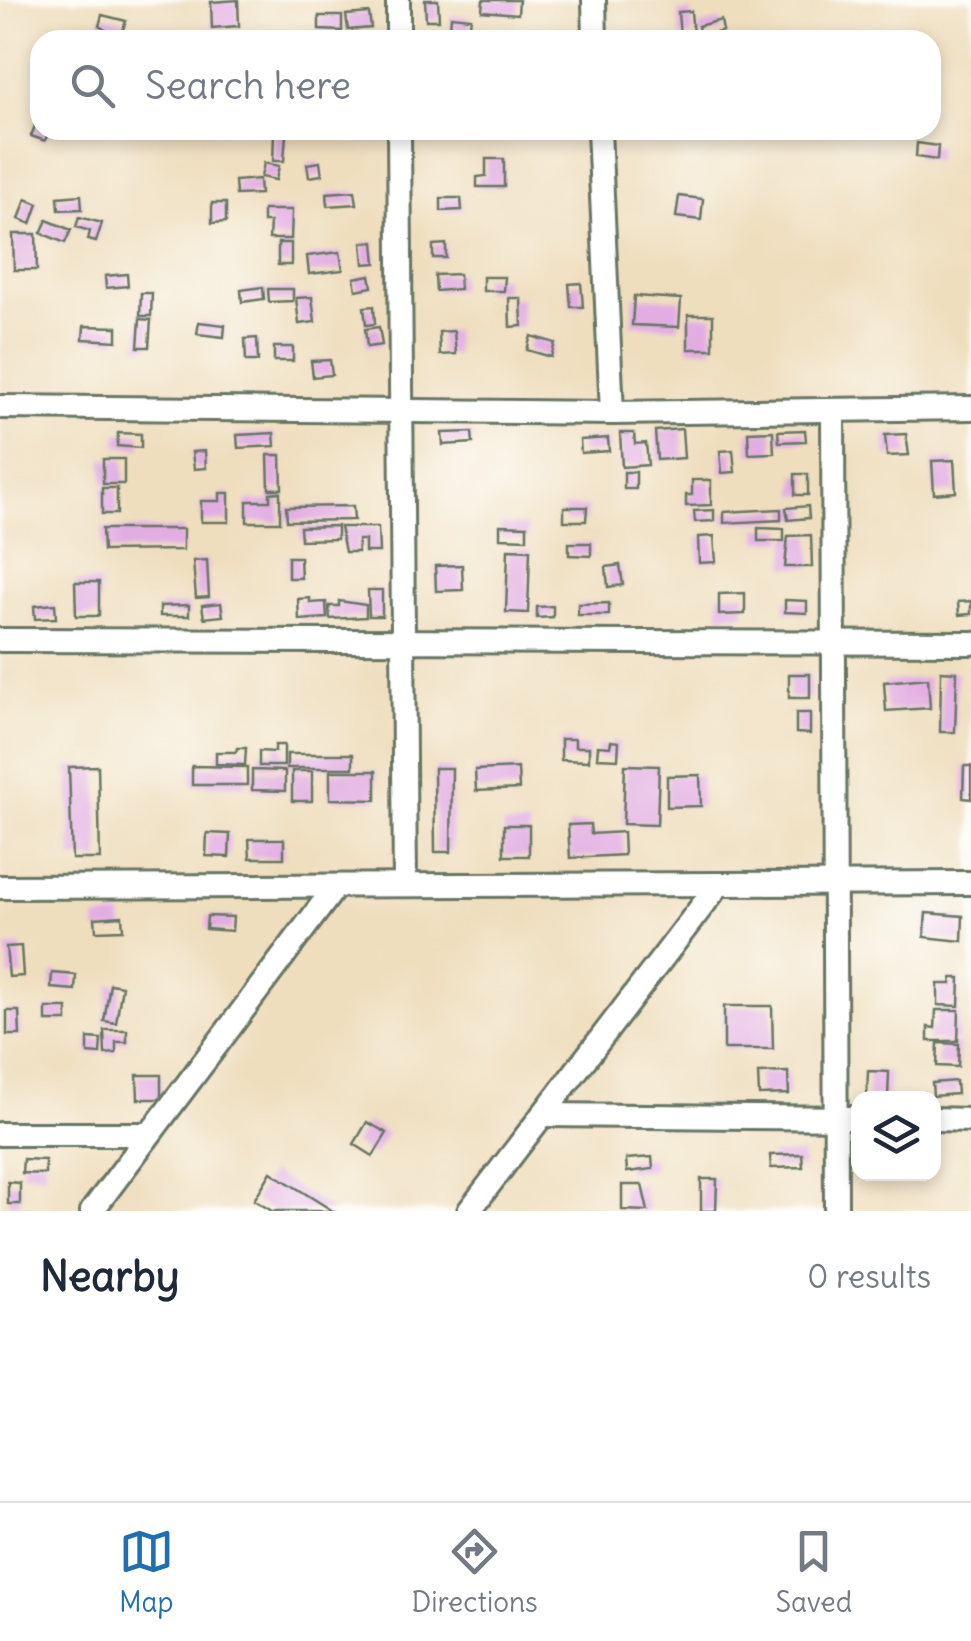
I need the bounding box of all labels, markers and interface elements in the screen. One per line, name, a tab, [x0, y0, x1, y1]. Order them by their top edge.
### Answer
search box	[30, 30, 941, 140]
icon: search	[65, 58, 120, 113]
text: Search here	[145, 62, 351, 109]
map controls	[851, 1091, 941, 1181]
button: layers	[851, 1091, 941, 1181]
text: Nearby	[40, 1250, 179, 1302]
text: 0 results	[807, 1256, 931, 1297]
tab: Map	[119, 1524, 174, 1620]
tab: Directions	[411, 1524, 538, 1620]
tab: Saved	[775, 1524, 852, 1620]

